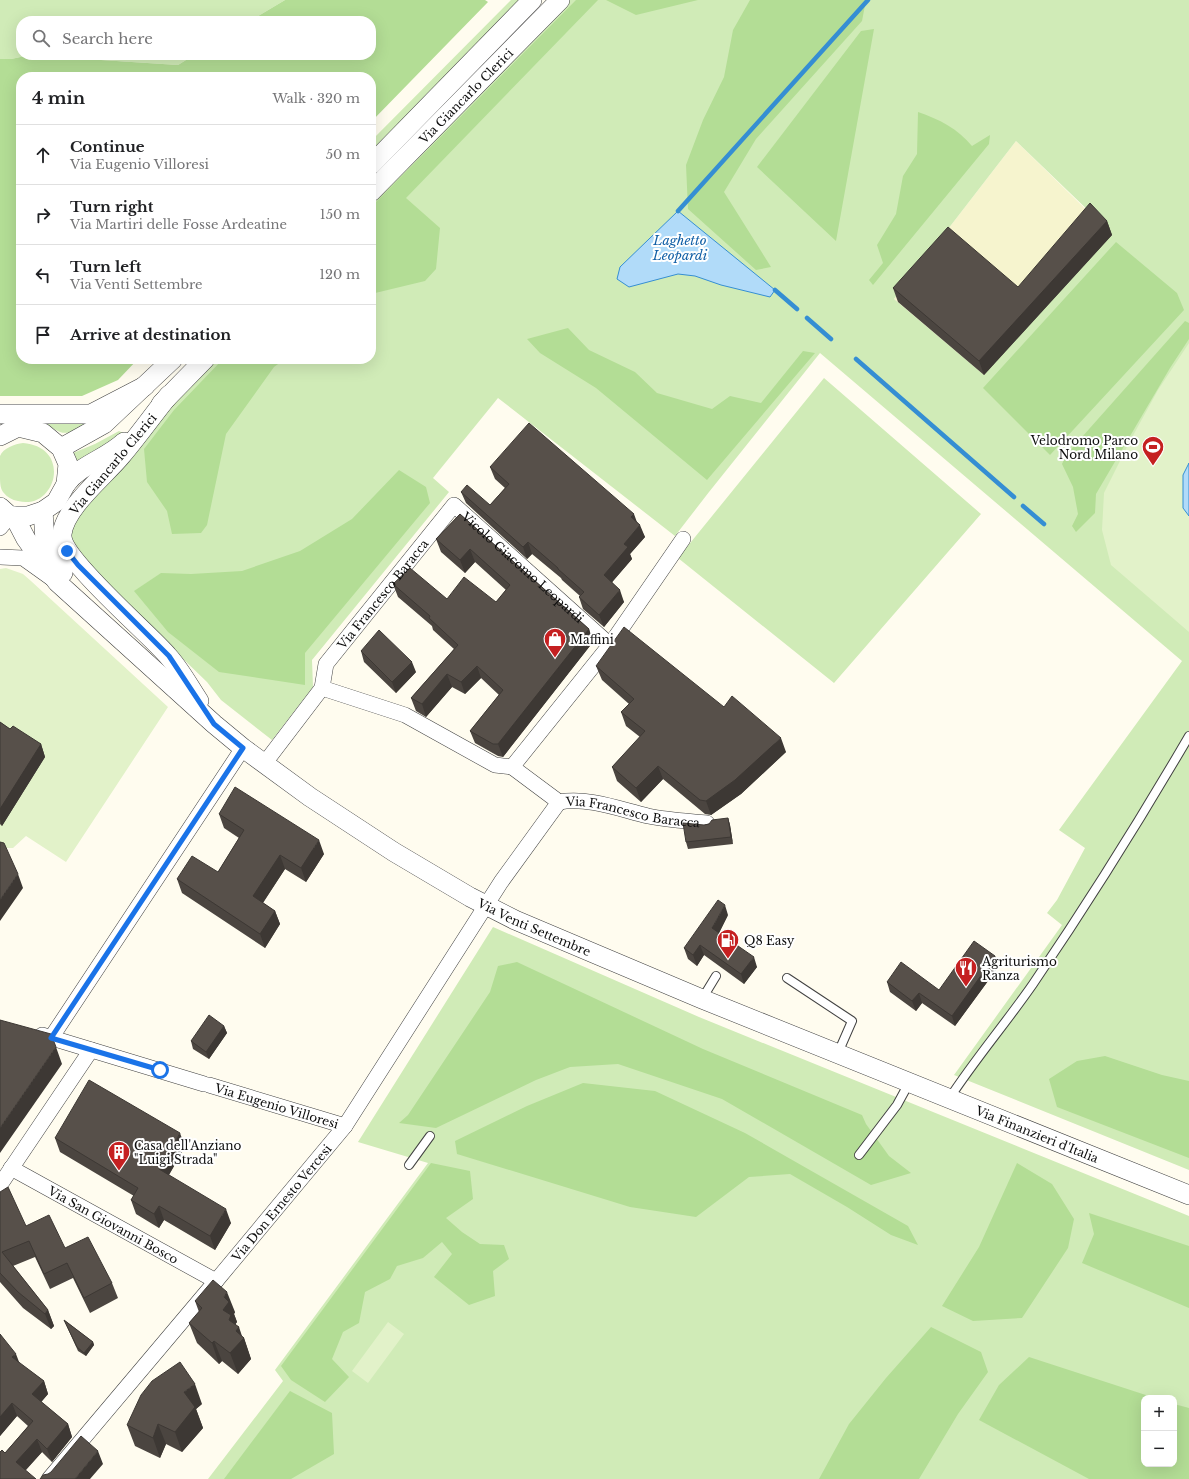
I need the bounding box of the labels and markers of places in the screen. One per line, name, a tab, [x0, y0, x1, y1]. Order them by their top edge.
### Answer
place label: Velodromo Parco Nord Milano	[1030, 433, 1138, 462]
sports icon: Velodromo Parco Nord Milano	[1140, 434, 1166, 467]
shop icon: Maffini	[542, 626, 568, 659]
place label: Maffini	[570, 632, 614, 647]
fuel station icon: Q8 Easy	[715, 927, 741, 960]
place label: Q8 Easy	[744, 933, 795, 948]
place label: Agriturismo Ranza	[981, 954, 1057, 983]
restaurant icon: Agriturismo Ranza	[953, 955, 979, 988]
place label: Casa dell'Anziano "Luigi Strada"	[134, 1138, 241, 1167]
building icon: Casa dell'Anziano "Luigi Strada"	[106, 1139, 132, 1172]

